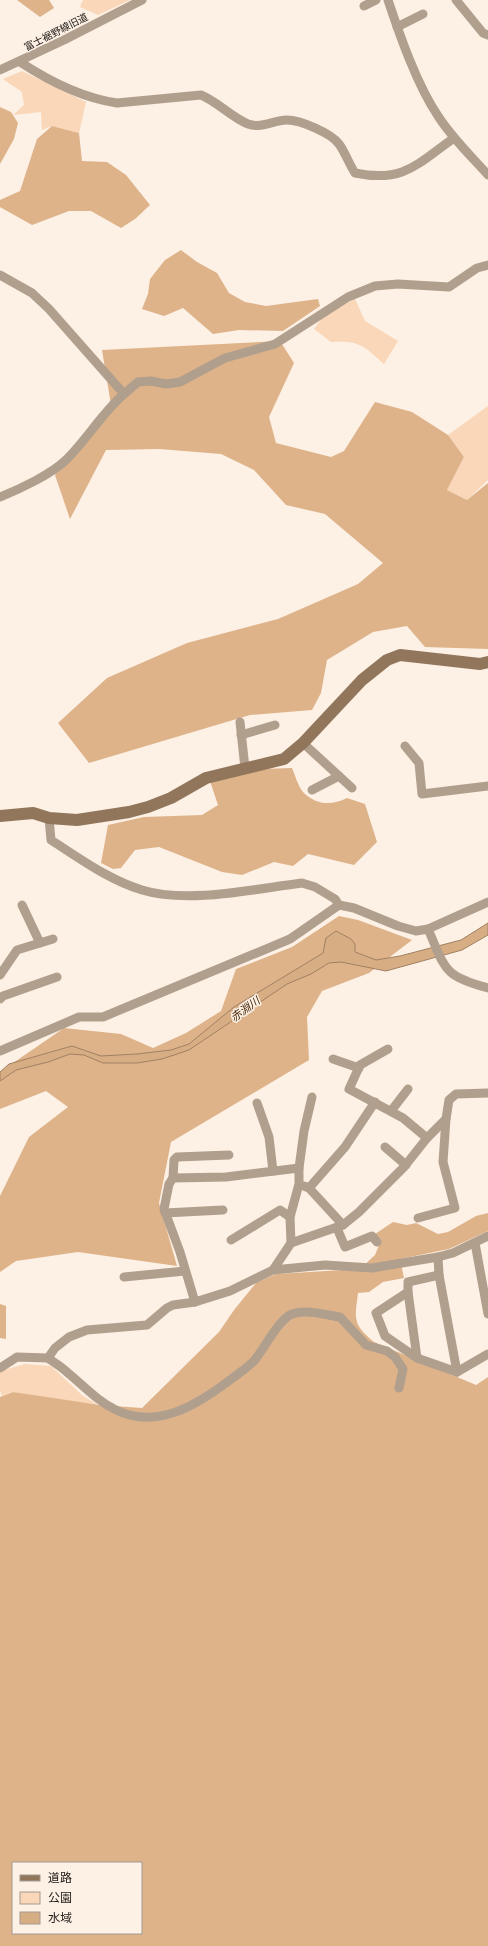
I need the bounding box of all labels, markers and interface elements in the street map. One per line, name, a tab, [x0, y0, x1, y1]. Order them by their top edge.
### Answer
street label: 富士裾野線旧道	[22, 10, 90, 54]
water label: 赤淵川	[228, 993, 263, 1024]
legend	[12, 1862, 142, 1934]
text: 道路	[48, 1870, 72, 1885]
text: 公園	[48, 1890, 72, 1905]
text: 水域	[48, 1910, 72, 1925]

